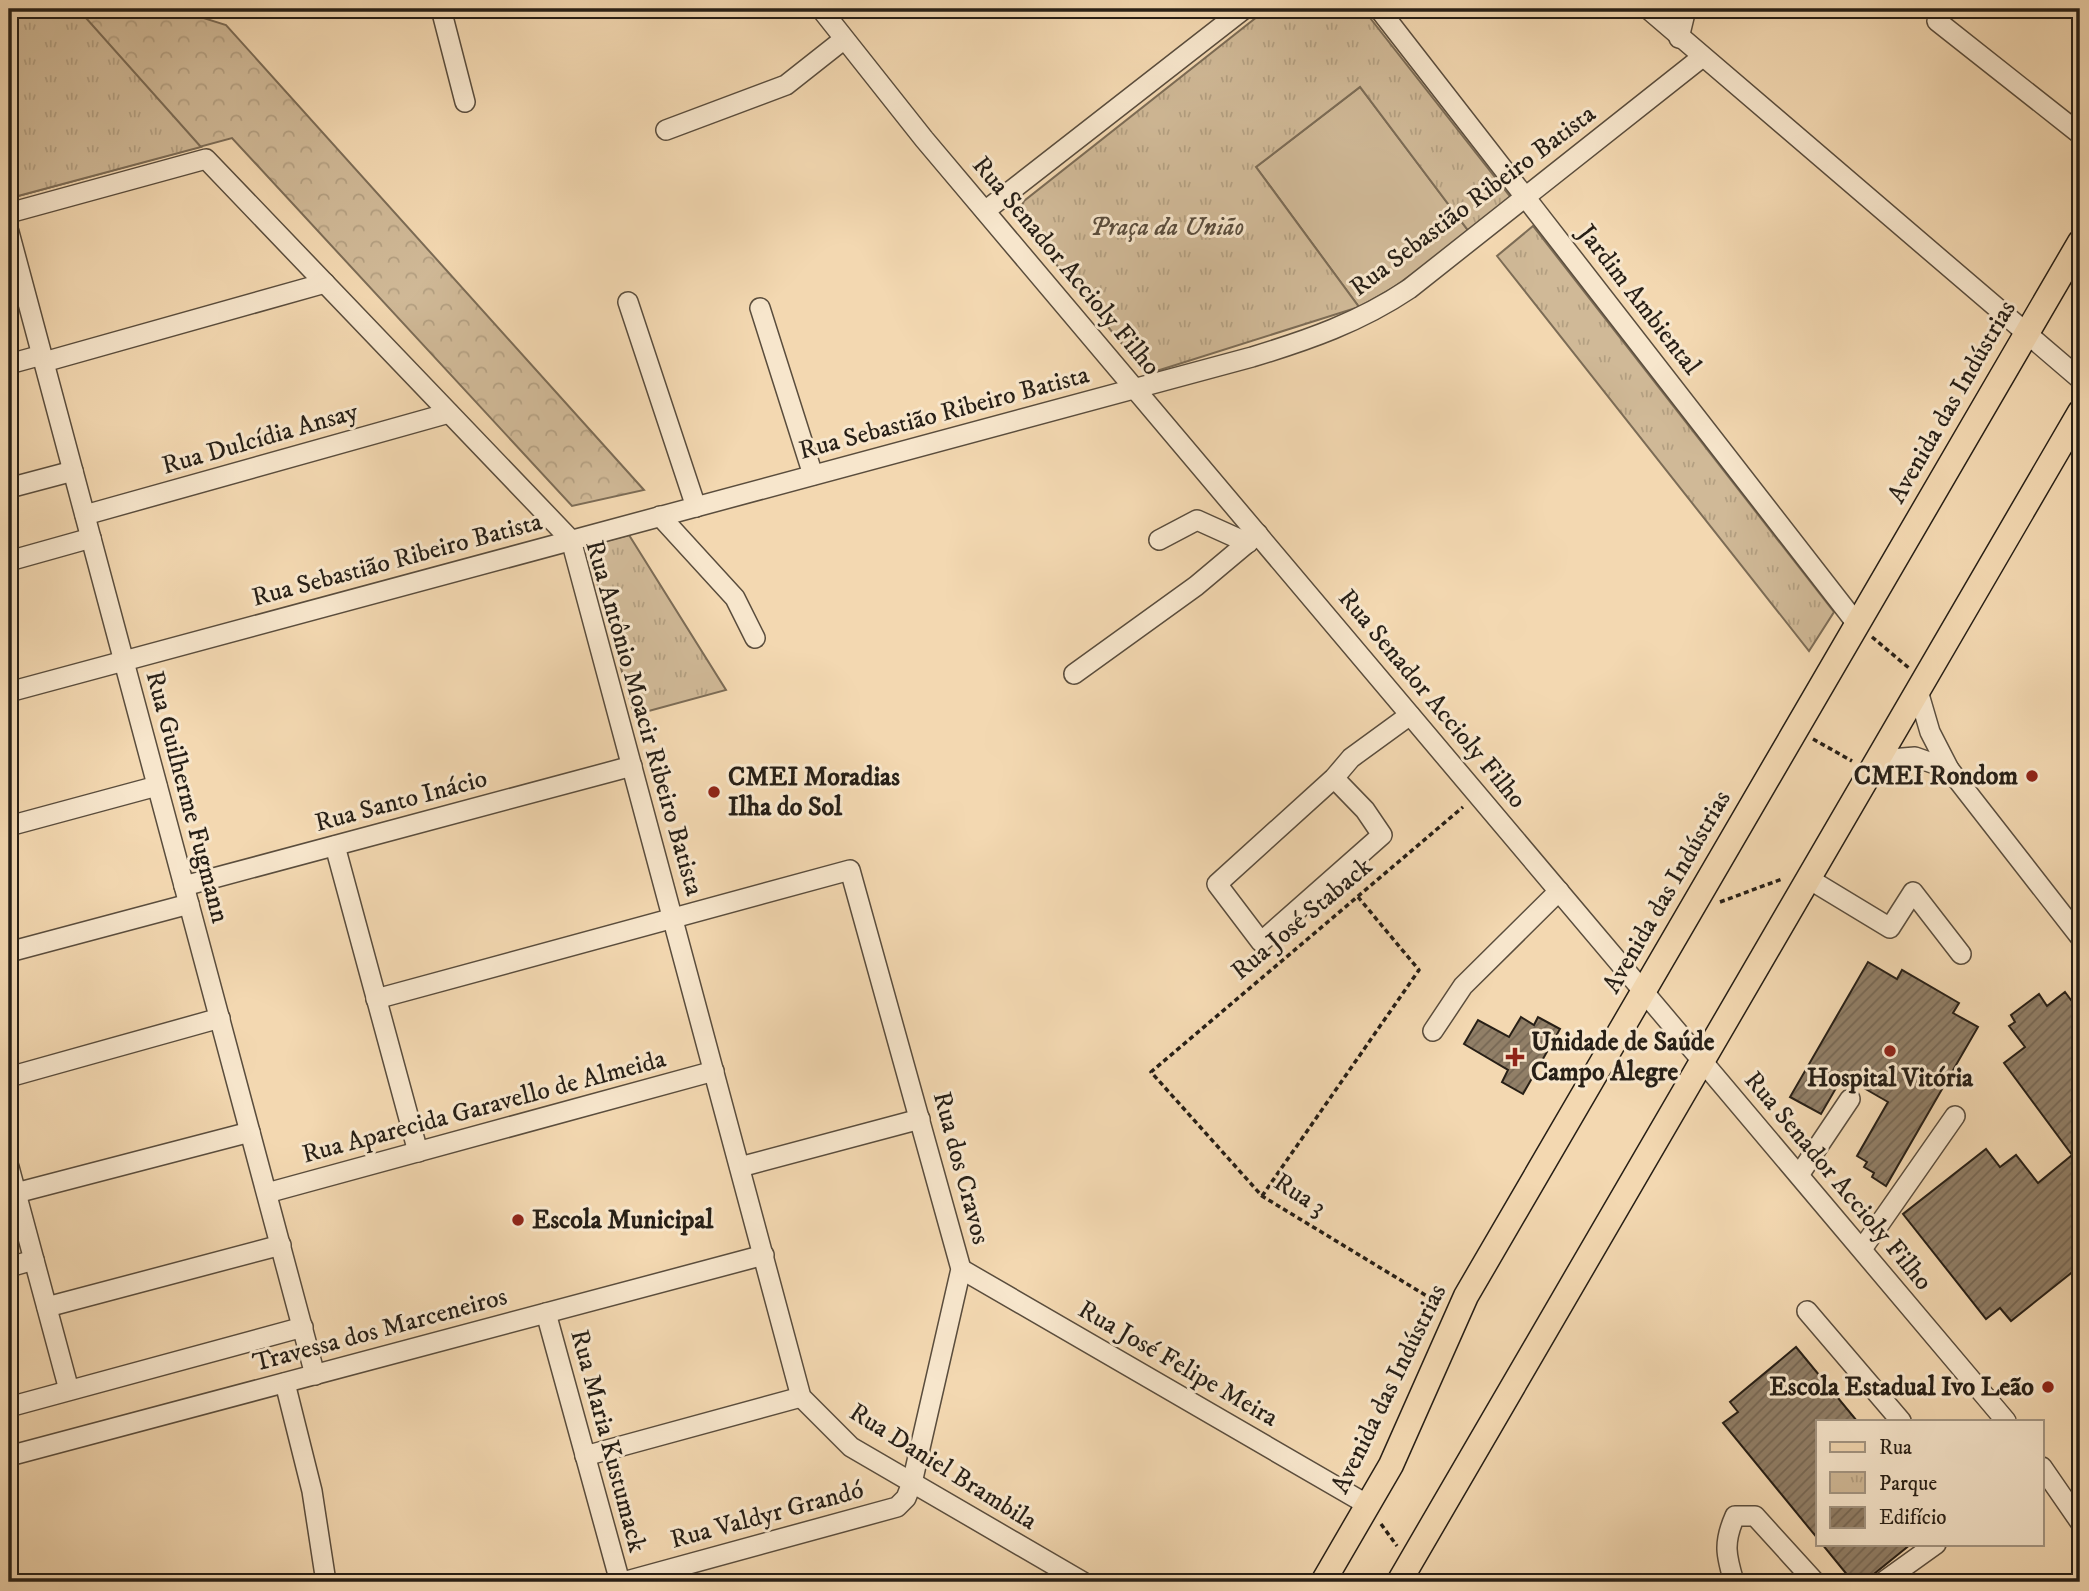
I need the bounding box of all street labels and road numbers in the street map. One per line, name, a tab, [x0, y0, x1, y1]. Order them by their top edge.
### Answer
street label: Rua Sebastião Ribeiro Batista	[1344, 98, 1602, 304]
street label: Rua Senador Accioly Filho	[964, 149, 1168, 383]
street label: Jardim Ambiental	[1569, 217, 1708, 382]
street label: Avenida das Indústrias	[1880, 294, 2024, 510]
street label: Rua Sebastião Ribeiro Batista	[795, 358, 1093, 468]
street label: Rua Dulcídia Ansay	[158, 395, 362, 483]
street label: Rua Sebastião Ribeiro Batista	[248, 505, 546, 615]
street label: Rua Antônio Moacir Ribeiro Batista	[577, 536, 711, 900]
street label: Rua Senador Accioly Filho	[1330, 582, 1534, 816]
street label: Rua Guilherme Fugmann	[137, 667, 237, 927]
street label: Rua Santo Inácio	[311, 762, 491, 840]
street label: Avenida das Indústrias	[1595, 784, 1739, 1000]
street label: Rua José Staback	[1225, 850, 1379, 988]
street label: Rua Aparecida Garavello de Almeida	[298, 1042, 670, 1172]
street label: Rua Senador Accioly Filho	[1736, 1064, 1940, 1298]
street label: Rua dos Cravos	[925, 1088, 997, 1248]
street label: Rua 3	[1267, 1166, 1333, 1224]
street label: Avenida das Indústrias	[1324, 1279, 1454, 1499]
street label: Travessa dos Marceneiros	[249, 1280, 511, 1380]
street label: Rua José Felipe Meira	[1072, 1293, 1284, 1435]
street label: Rua Maria Kustumack	[562, 1326, 654, 1556]
street label: Rua Daniel Brambila	[843, 1396, 1043, 1538]
street label: Rua Valdyr Grandó	[667, 1473, 867, 1557]

